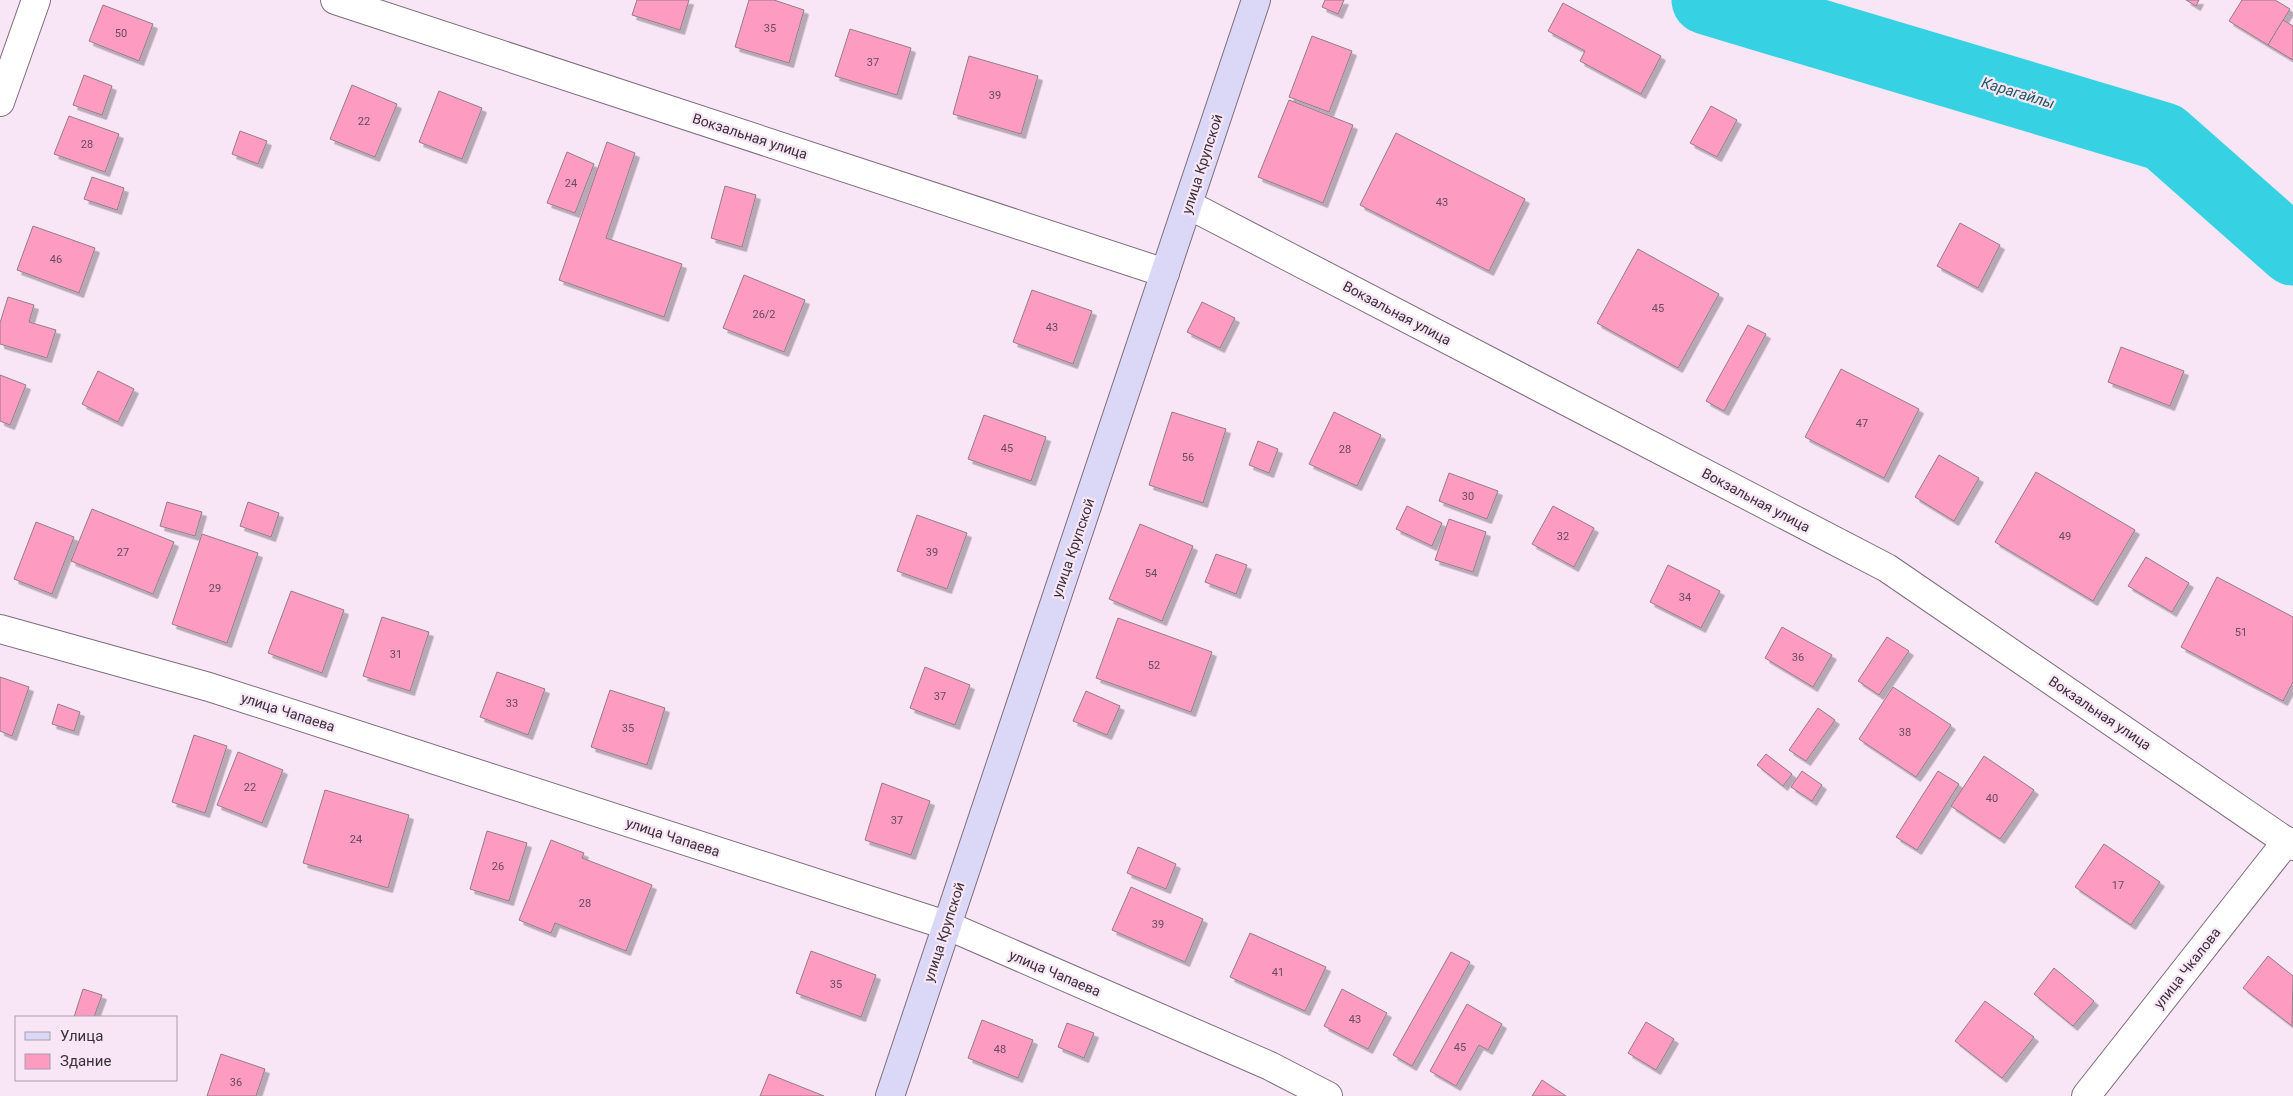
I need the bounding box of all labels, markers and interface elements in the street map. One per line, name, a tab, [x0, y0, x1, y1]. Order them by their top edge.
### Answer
house number: 35	[764, 22, 776, 35]
house number: 50	[115, 27, 127, 40]
house number: 37	[867, 56, 879, 69]
water label: Карагайлы	[1979, 73, 2057, 113]
house number: 39	[989, 89, 1001, 102]
street label: Вокзальная улица	[690, 110, 810, 162]
street label: улица Крупской	[1178, 112, 1226, 216]
house number: 22	[358, 115, 370, 128]
house number: 28	[81, 138, 93, 151]
house number: 24	[565, 177, 577, 190]
house number: 43	[1436, 196, 1448, 209]
house number: 46	[50, 253, 62, 266]
street label: Вокзальная улица	[1340, 278, 1454, 348]
house number: 45	[1652, 302, 1664, 315]
house number: 26/2	[752, 308, 776, 321]
house number: 43	[1046, 321, 1058, 334]
house number: 47	[1856, 417, 1868, 430]
house number: 45	[1001, 442, 1013, 455]
house number: 28	[1339, 443, 1351, 456]
house number: 56	[1182, 451, 1194, 464]
street label: Вокзальная улица	[1699, 465, 1813, 535]
house number: 30	[1462, 490, 1474, 503]
street label: улица Крупской	[1048, 496, 1098, 600]
house number: 32	[1557, 530, 1569, 543]
house number: 49	[2059, 530, 2071, 543]
house number: 27	[117, 546, 129, 559]
house number: 39	[926, 546, 938, 559]
house number: 54	[1145, 567, 1157, 580]
house number: 29	[209, 582, 221, 595]
house number: 34	[1679, 591, 1691, 604]
house number: 51	[2235, 626, 2247, 639]
house number: 31	[390, 648, 402, 661]
house number: 36	[1792, 651, 1804, 664]
house number: 52	[1148, 659, 1160, 672]
street label: Вокзальная улица	[2046, 673, 2154, 753]
street label: улица Чапаева	[239, 689, 337, 735]
house number: 37	[934, 690, 946, 703]
house number: 33	[506, 697, 518, 710]
house number: 35	[622, 722, 634, 735]
house number: 38	[1899, 726, 1911, 739]
house number: 22	[244, 781, 256, 794]
house number: 40	[1986, 792, 1998, 805]
street label: улица Чапаева	[624, 814, 722, 860]
house number: 37	[891, 814, 903, 827]
house number: 24	[350, 833, 362, 846]
house number: 26	[492, 860, 504, 873]
house number: 17	[2112, 879, 2124, 892]
street label: улица Крупской	[920, 880, 968, 984]
house number: 28	[579, 897, 591, 910]
house number: 39	[1152, 918, 1164, 931]
street label: улица Чкалова	[2150, 924, 2224, 1012]
street label: улица Чапаева	[1007, 947, 1103, 999]
house number: 41	[1272, 966, 1284, 979]
house number: 35	[830, 978, 842, 991]
house number: 43	[1349, 1013, 1361, 1026]
legend	[15, 1016, 178, 1081]
text: Улица	[60, 1027, 103, 1045]
house number: 45	[1454, 1041, 1466, 1054]
house number: 48	[994, 1043, 1006, 1056]
text: Здание	[60, 1052, 111, 1070]
house number: 36	[230, 1076, 242, 1089]

